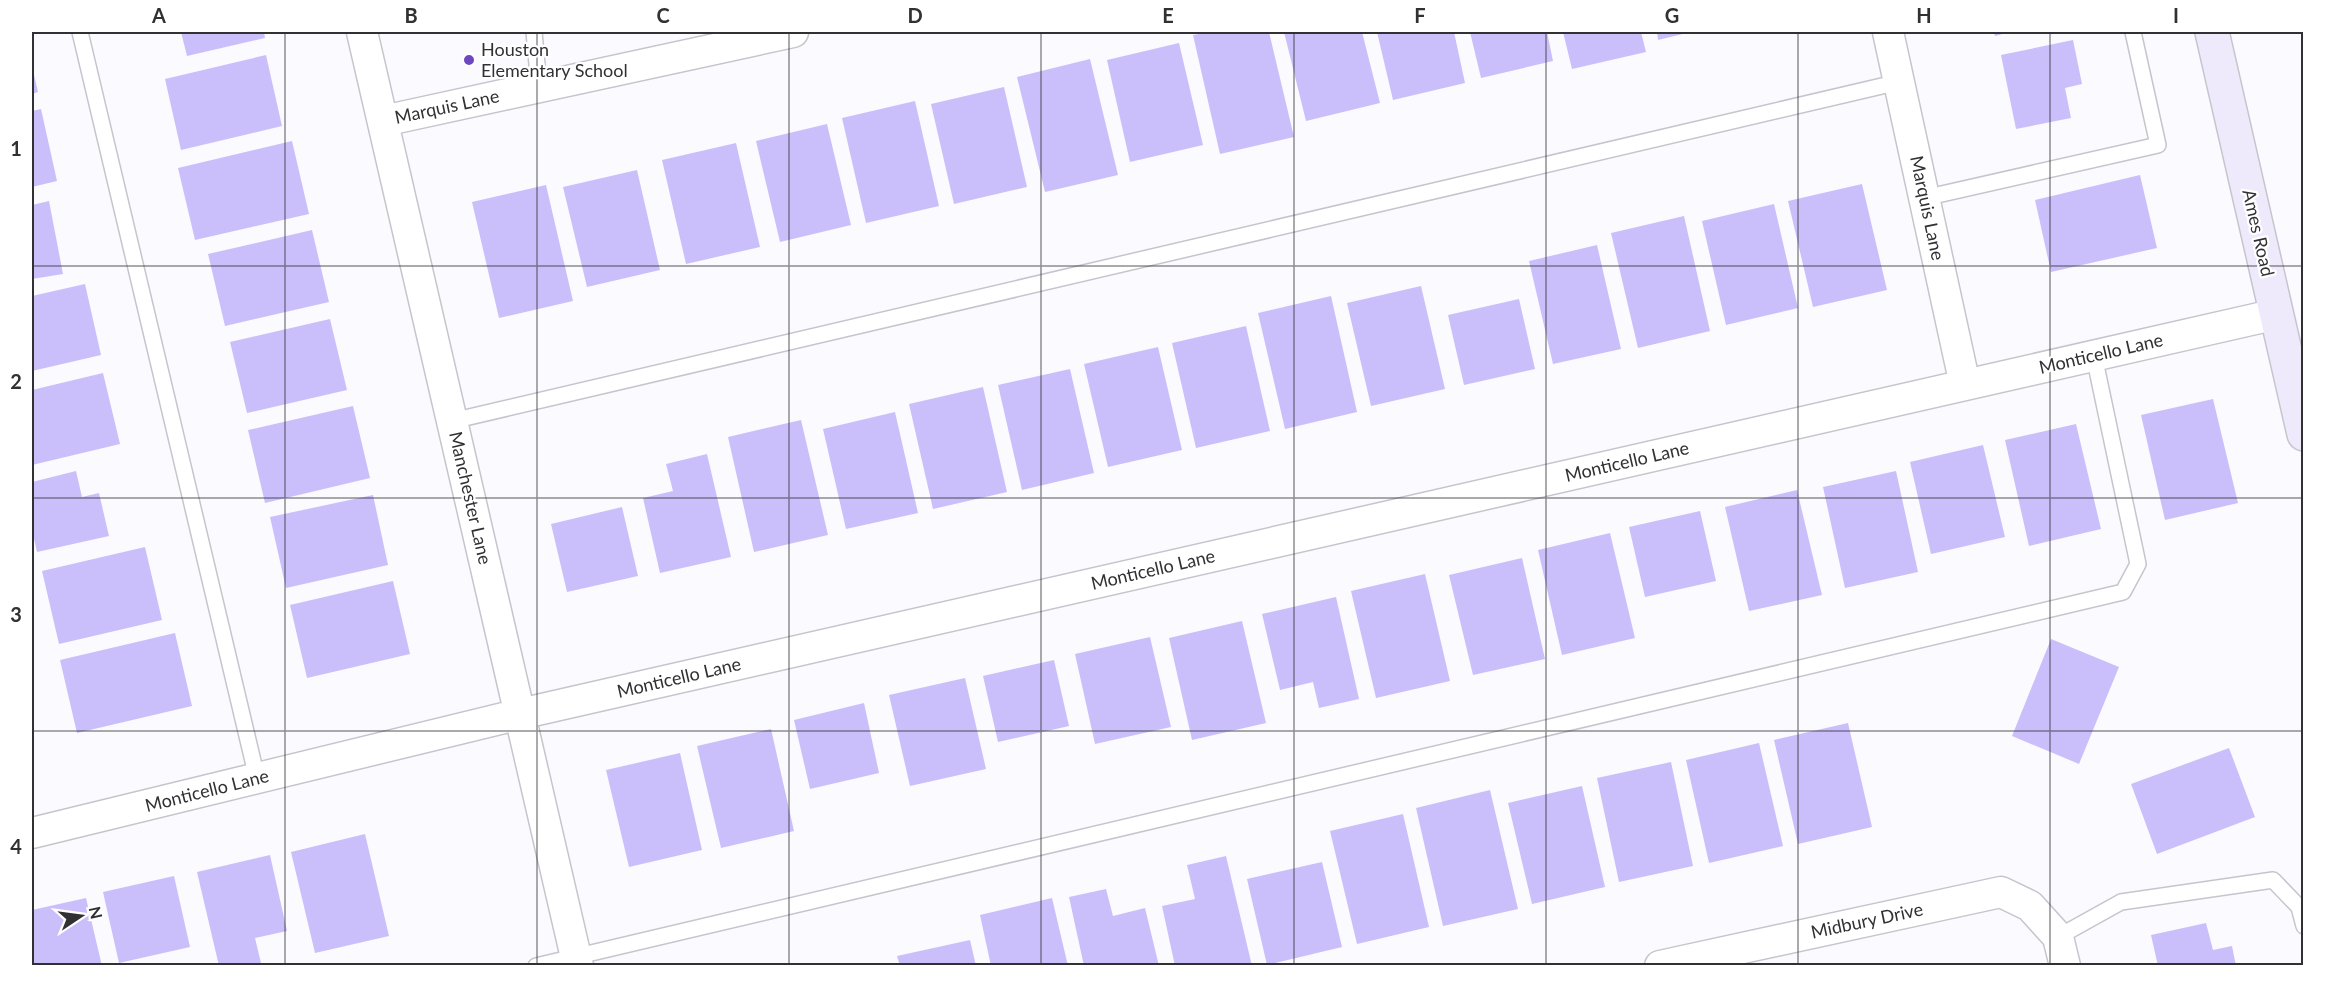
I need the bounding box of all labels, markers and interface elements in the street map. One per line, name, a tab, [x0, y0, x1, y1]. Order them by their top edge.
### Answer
text: A	[151, 3, 166, 27]
text: B	[404, 3, 418, 27]
text: C	[656, 3, 670, 27]
text: D	[907, 3, 923, 27]
text: E	[1162, 3, 1174, 27]
text: F	[1414, 3, 1426, 27]
text: G	[1665, 3, 1679, 27]
text: H	[1916, 3, 1932, 27]
text: I	[2173, 3, 2179, 27]
place label: Houston Elementary School	[481, 38, 628, 81]
marker: Houston Elementary School	[462, 53, 476, 67]
street label: Marquis Lane	[393, 84, 501, 128]
text: 1	[10, 136, 22, 160]
street label: Marquis Lane	[1906, 154, 1950, 262]
street label: Ames Road	[2238, 187, 2280, 279]
street label: Monticello Lane	[2037, 328, 2165, 378]
text: 2	[10, 369, 22, 393]
street label: Manchester Lane	[445, 429, 497, 566]
street label: Monticello Lane	[1563, 436, 1691, 486]
street label: Monticello Lane	[1089, 544, 1217, 594]
text: 3	[10, 602, 22, 626]
street label: Monticello Lane	[615, 652, 743, 702]
street label: Monticello Lane	[143, 764, 271, 816]
text: 4	[10, 834, 22, 858]
north arrow	[51, 886, 111, 946]
street label: Midbury Drive	[1809, 897, 1925, 943]
text: N	[85, 904, 107, 921]

